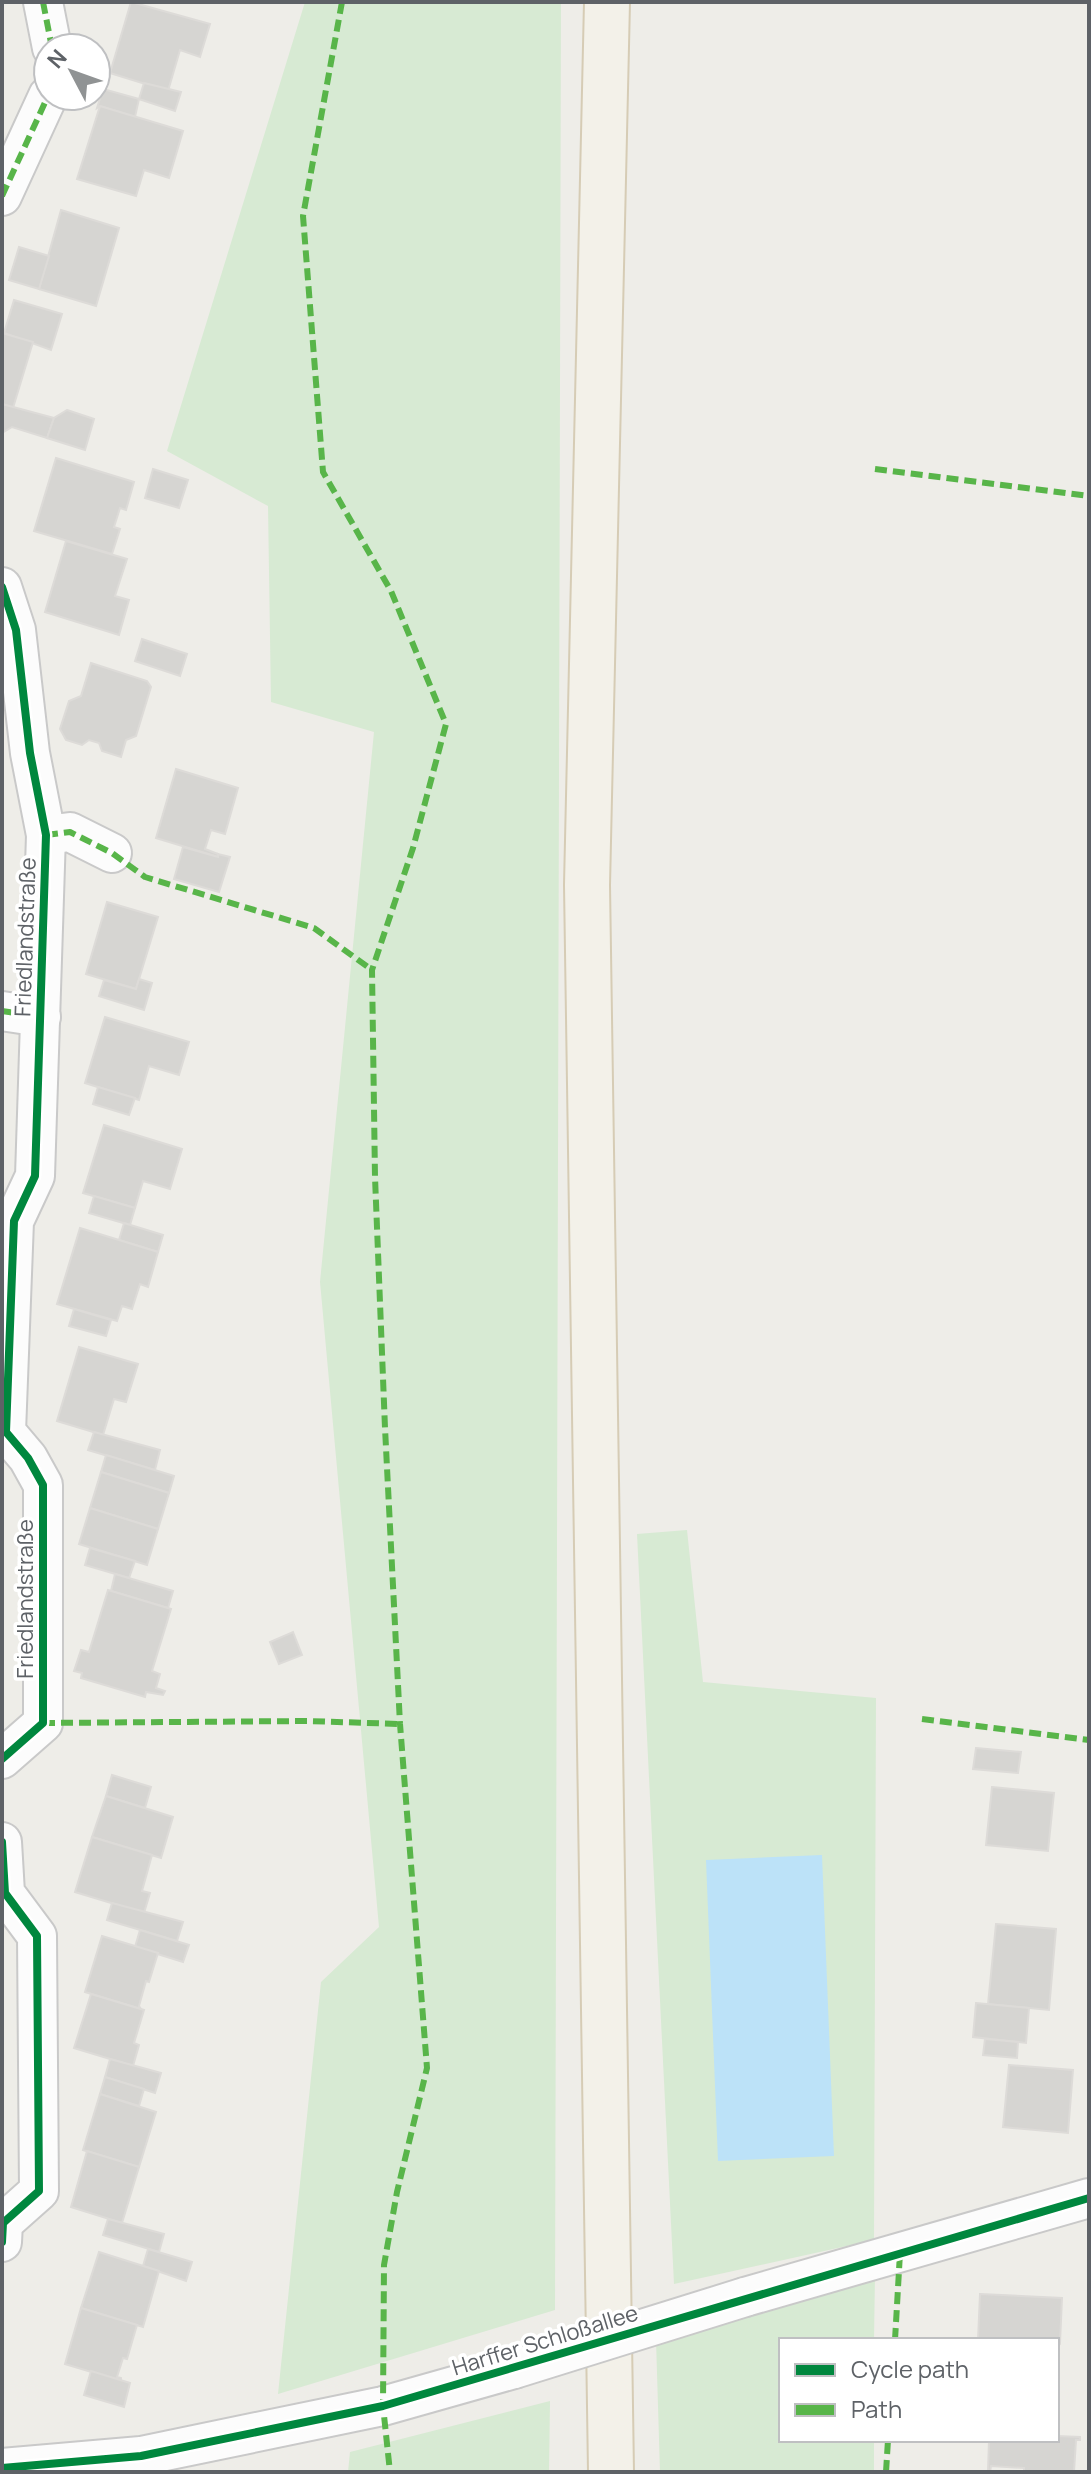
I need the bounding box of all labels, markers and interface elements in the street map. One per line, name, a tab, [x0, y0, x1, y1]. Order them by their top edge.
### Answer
north arrow	[32, 32, 112, 112]
text: N	[40, 43, 73, 75]
street label: Friedlandstraße	[7, 857, 43, 1017]
street label: Friedlandstraße	[10, 1519, 40, 1679]
street label: Harffer Schloßallee	[448, 2297, 642, 2383]
legend	[779, 2338, 1059, 2442]
text: Cycle path	[851, 2352, 969, 2385]
text: Path	[851, 2392, 902, 2425]

